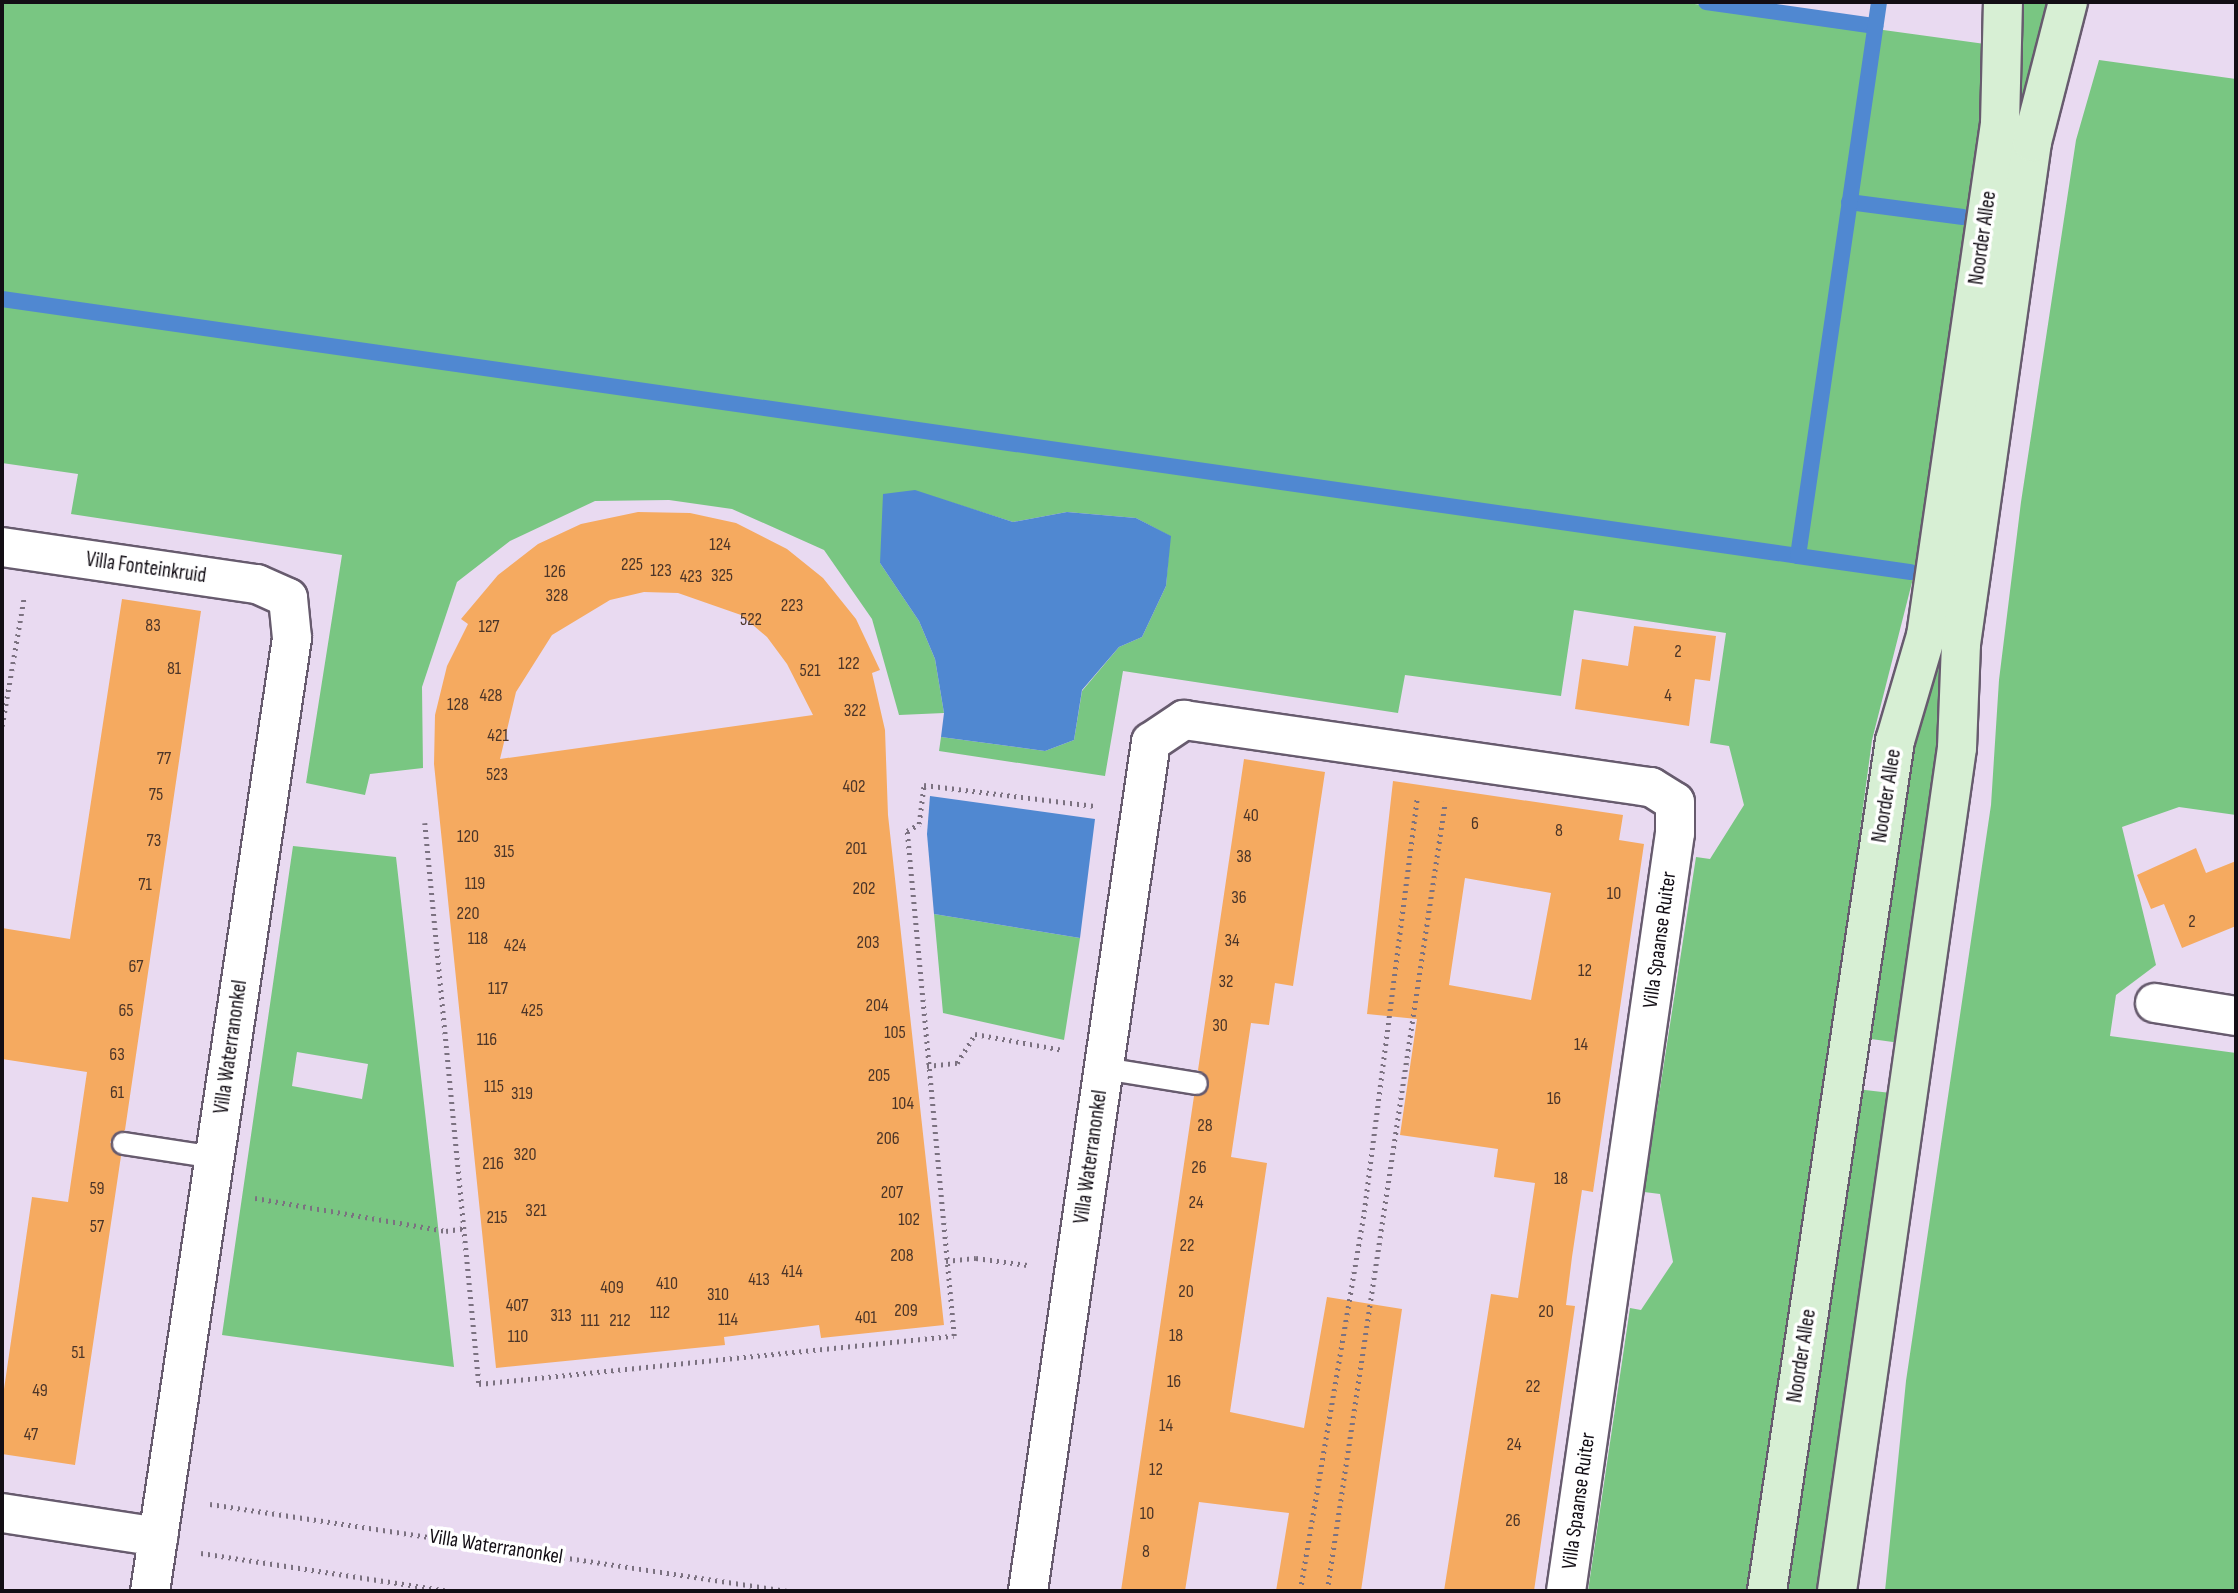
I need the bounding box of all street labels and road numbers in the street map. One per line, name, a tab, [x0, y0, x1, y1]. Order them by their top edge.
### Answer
street label: Noorder Allee	[1964, 190, 2002, 286]
street label: Villa Fonteinkruid	[84, 547, 208, 589]
street label: Noorder Allee	[1867, 747, 1907, 845]
street label: Villa Spaanse Ruiter	[1638, 870, 1682, 1010]
street label: Villa Waterranonkel	[209, 978, 253, 1116]
street label: Villa Waterranonkel	[1069, 1088, 1113, 1226]
street label: Noorder Allee	[1782, 1307, 1822, 1405]
street label: Villa Spaanse Ruiter	[1557, 1431, 1601, 1571]
street label: Villa Waterranonkel	[427, 1524, 565, 1570]

